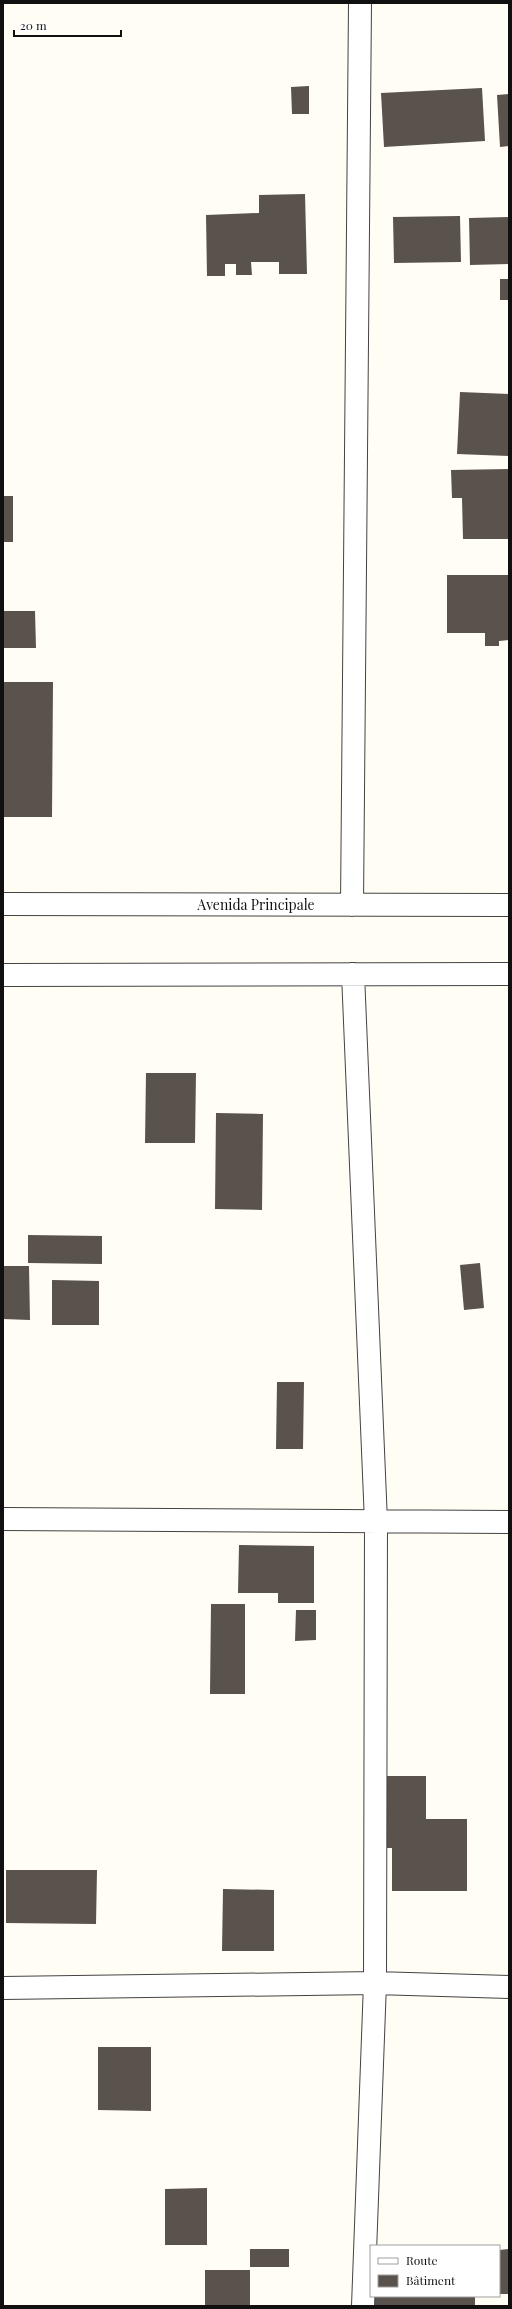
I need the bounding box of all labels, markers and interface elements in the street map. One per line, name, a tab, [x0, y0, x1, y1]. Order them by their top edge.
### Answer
scale bar	[14, 12, 121, 38]
text: 20 m	[20, 17, 47, 33]
street label: Avenida Principale	[196, 895, 315, 914]
legend	[370, 2245, 500, 2297]
text: Route	[406, 2252, 438, 2268]
text: Bâtiment	[406, 2272, 456, 2288]

